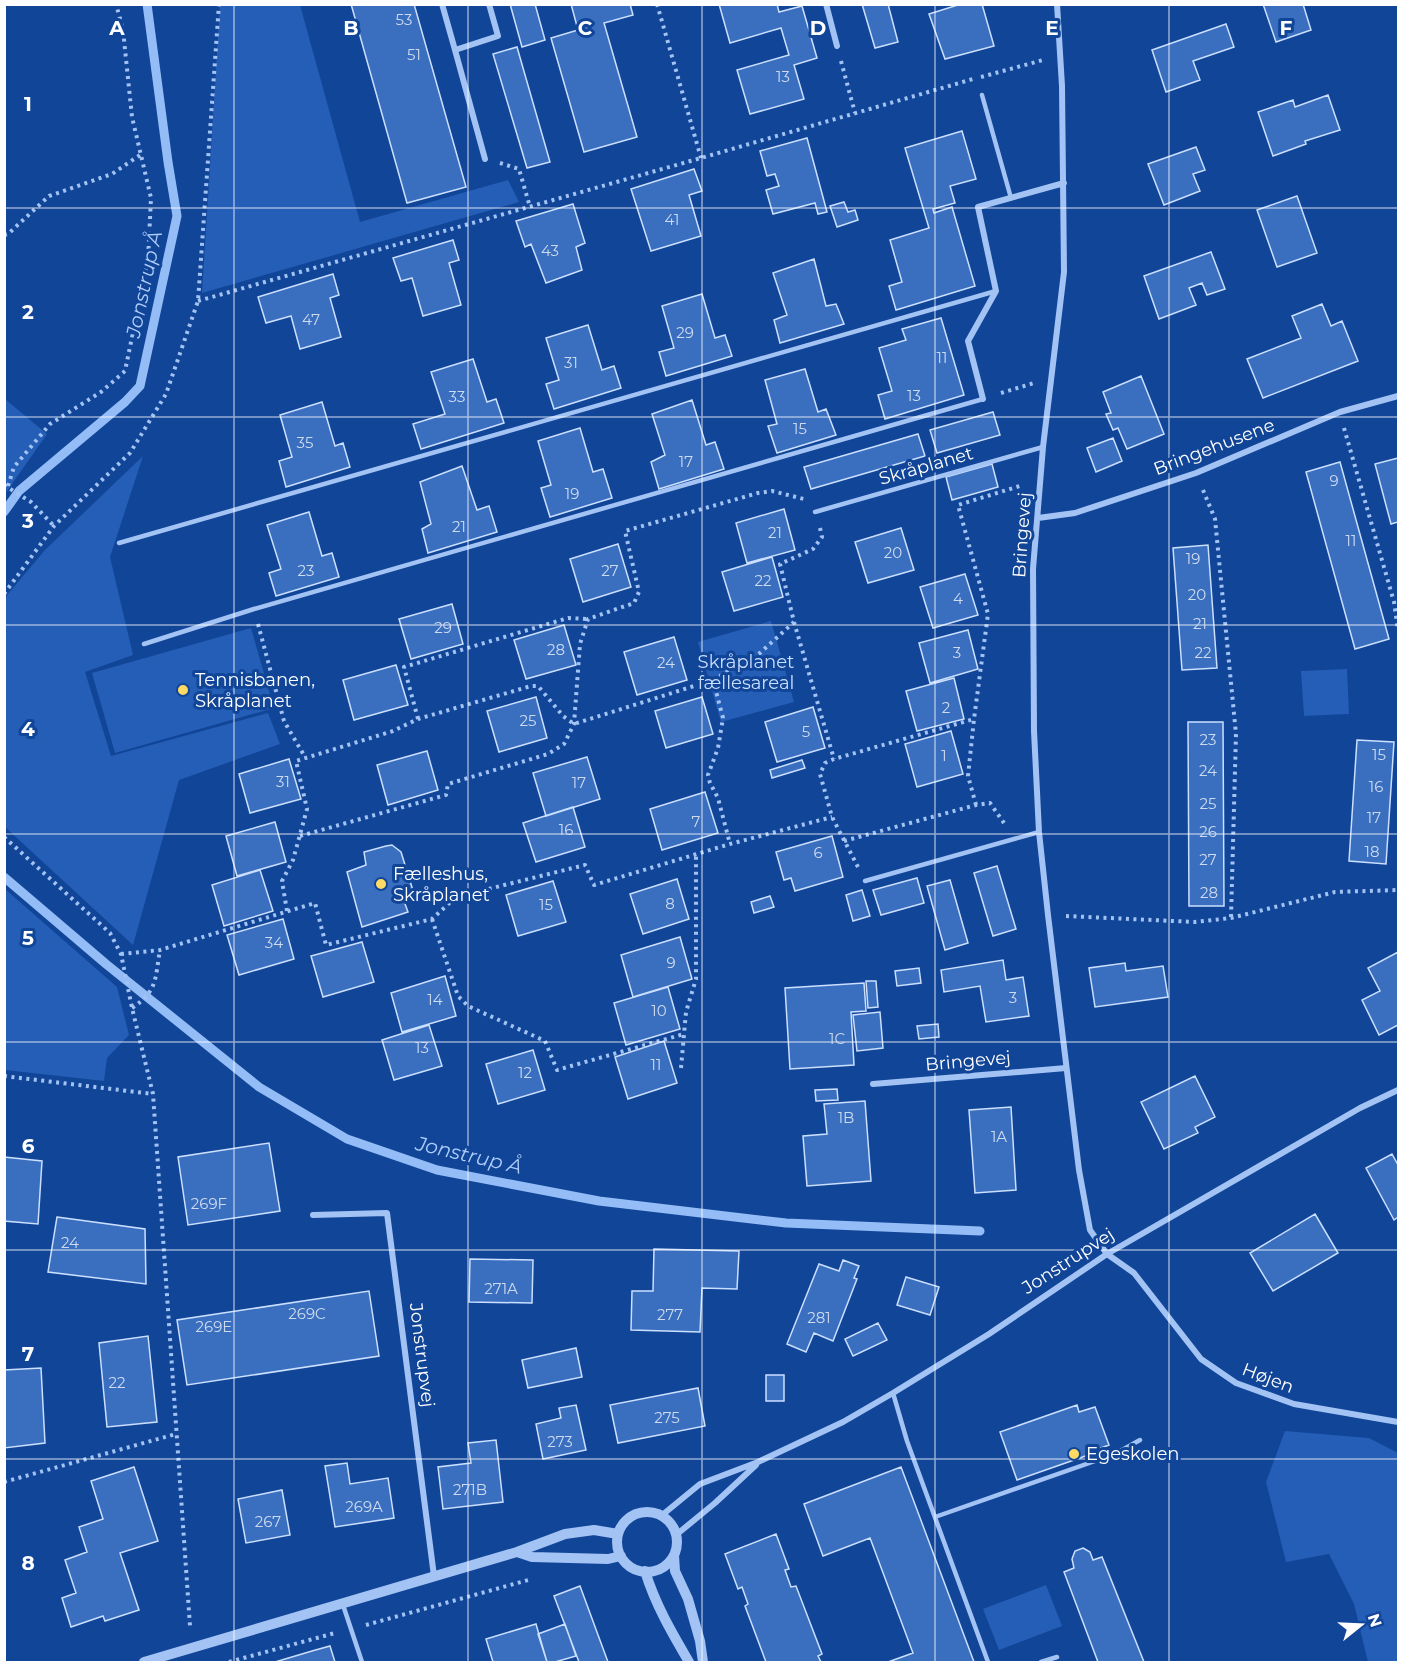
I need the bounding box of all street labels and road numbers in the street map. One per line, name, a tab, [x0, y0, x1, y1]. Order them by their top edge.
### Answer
street label: Bringehusene	[1150, 414, 1278, 480]
street label: Skråplanet	[876, 442, 976, 490]
street label: Bringevej	[1008, 491, 1036, 579]
street label: Bringevej	[924, 1046, 1012, 1076]
street label: Jonstrupvej	[1017, 1223, 1118, 1299]
street label: Jonstrupvej	[405, 1301, 439, 1408]
street label: Højen	[1239, 1358, 1297, 1398]

